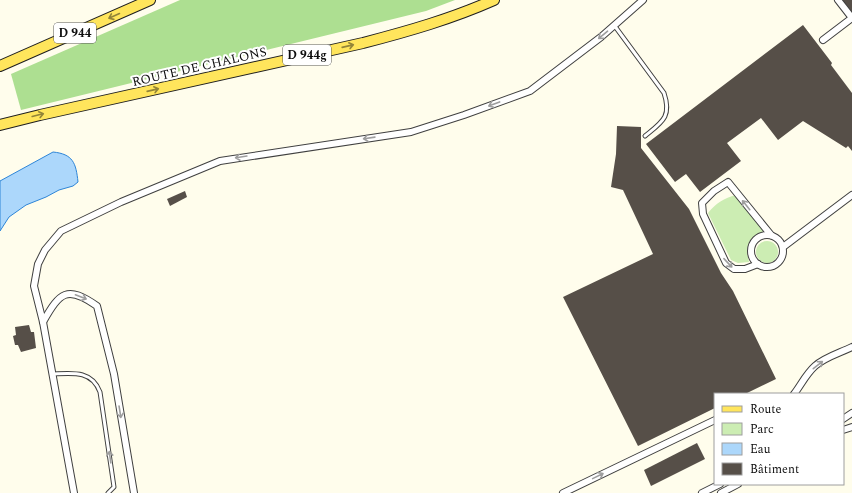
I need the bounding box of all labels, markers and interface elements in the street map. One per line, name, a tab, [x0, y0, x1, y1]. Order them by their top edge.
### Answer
one-way arrow	[109, 12, 121, 20]
road number: D 944	[54, 23, 96, 43]
one-way arrow	[597, 30, 608, 39]
street label: ROUTE DE CHALONS	[130, 42, 269, 92]
one-way arrow	[341, 42, 354, 50]
road number: D 944g	[283, 45, 331, 65]
one-way arrow	[146, 85, 159, 93]
one-way arrow	[488, 101, 501, 108]
one-way arrow	[31, 111, 44, 119]
one-way arrow	[363, 134, 376, 142]
one-way arrow	[235, 154, 248, 162]
one-way arrow	[742, 199, 751, 210]
one-way arrow	[723, 258, 733, 268]
one-way arrow	[75, 293, 87, 301]
one-way arrow	[813, 360, 824, 369]
legend	[714, 393, 844, 485]
text: Route	[750, 400, 781, 419]
one-way arrow	[117, 405, 125, 418]
text: Parc	[750, 420, 774, 439]
text: Eau	[750, 440, 771, 459]
one-way arrow	[106, 451, 114, 464]
text: Bâtiment	[750, 460, 799, 479]
one-way arrow	[592, 472, 604, 479]

